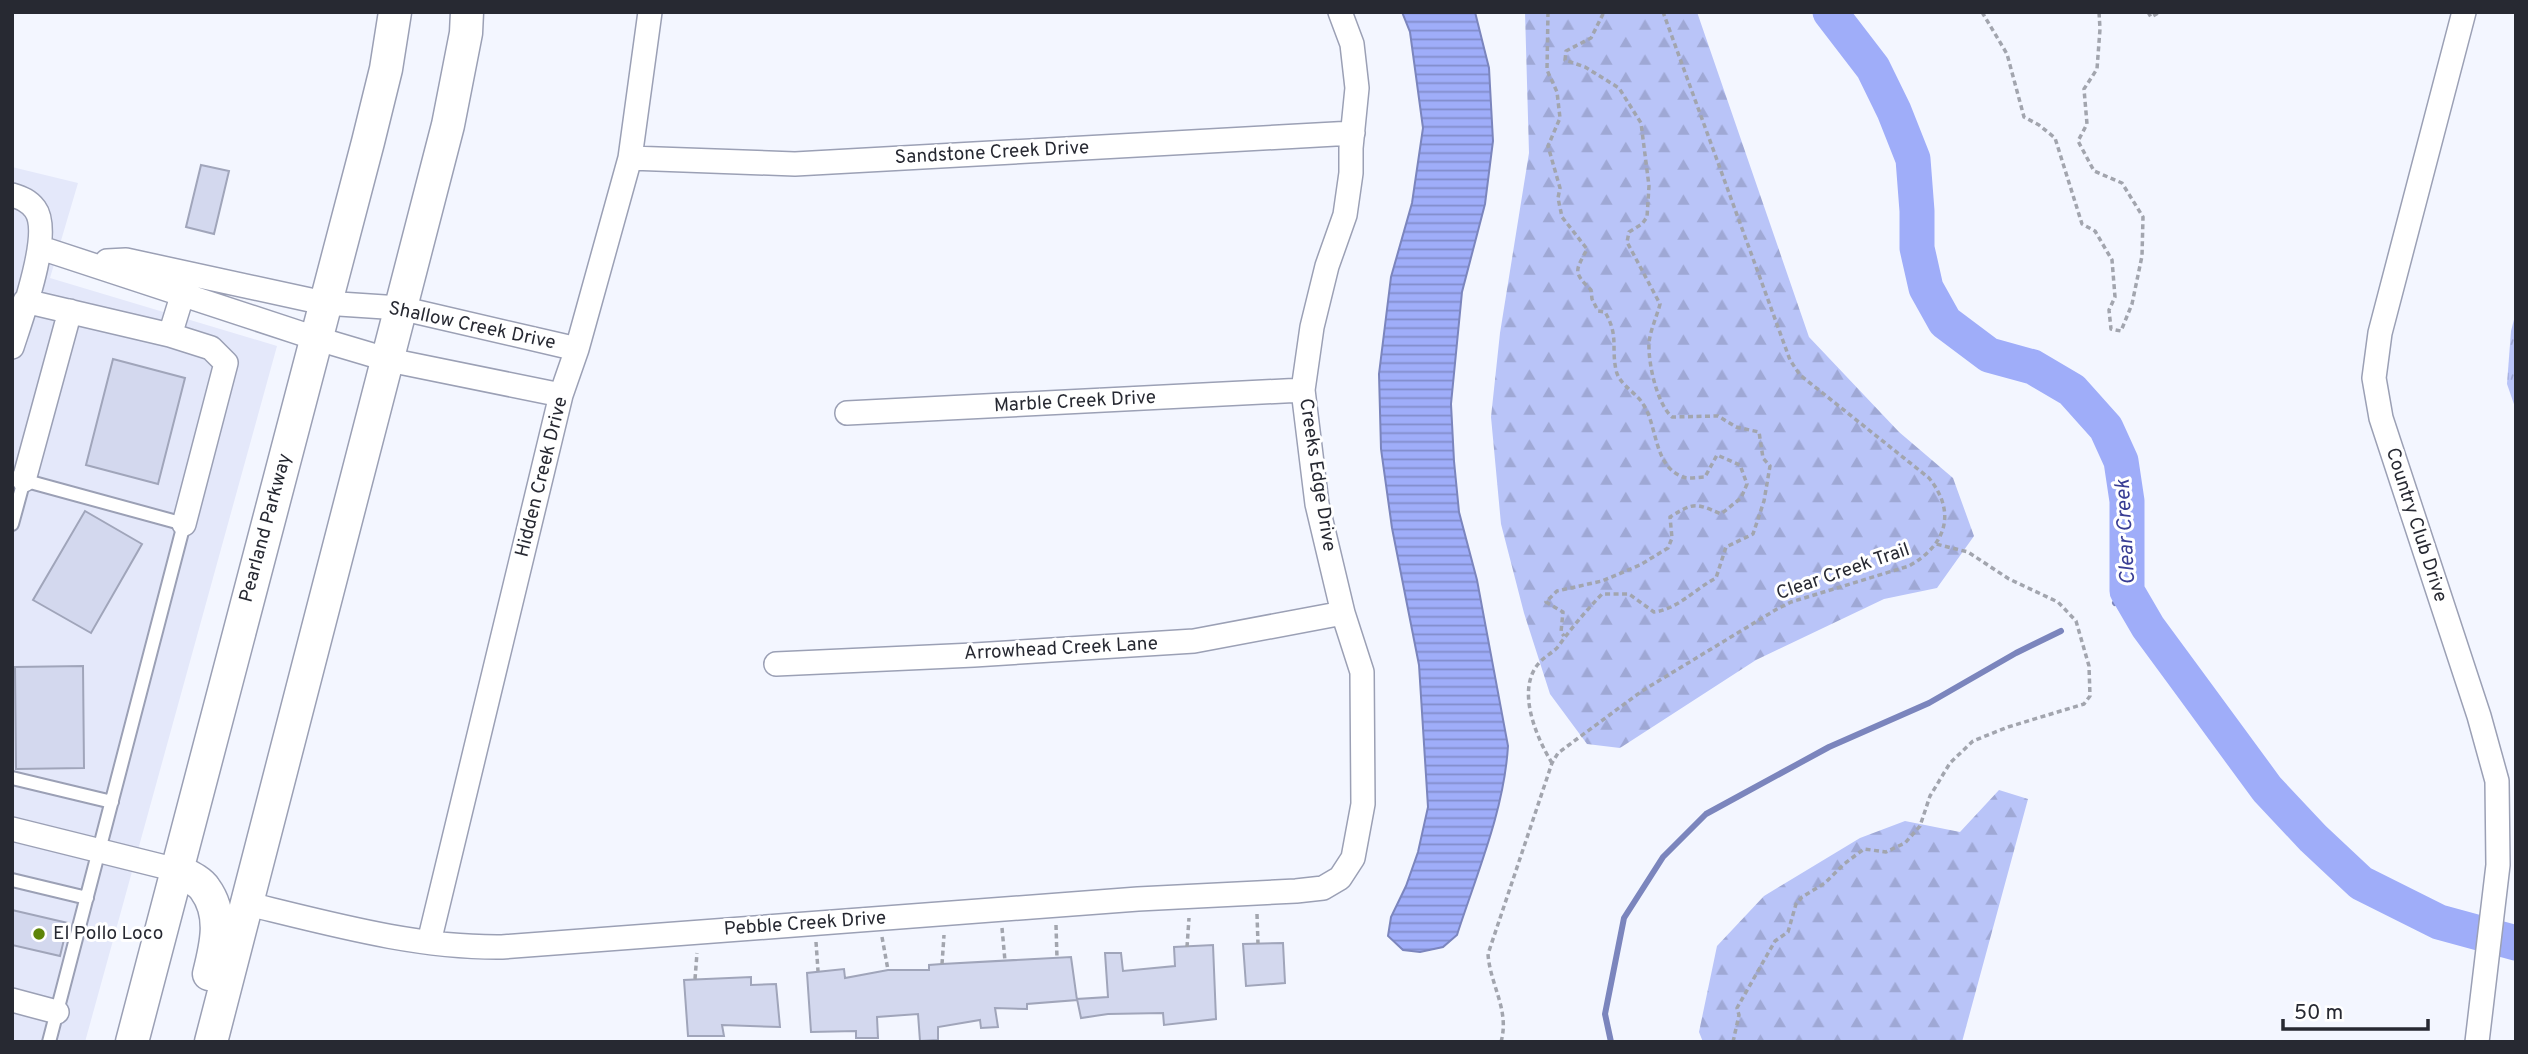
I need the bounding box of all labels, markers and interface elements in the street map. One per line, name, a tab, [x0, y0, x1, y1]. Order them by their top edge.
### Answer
street label: Sandstone Creek Drive	[894, 136, 1090, 170]
street label: Shallow Creek Drive	[386, 297, 558, 355]
street label: Marble Creek Drive	[993, 386, 1157, 418]
street label: Hidden Creek Drive	[510, 394, 574, 560]
street label: Creeks Edge Drive	[1293, 397, 1341, 553]
street label: Country Club Drive	[2380, 445, 2452, 605]
street label: Pearland Parkway	[235, 451, 297, 605]
water label: Clear Creek	[2110, 478, 2142, 585]
street label: Clear Creek Trail	[1773, 538, 1913, 606]
street label: Arrowhead Creek Lane	[963, 632, 1159, 666]
street label: Pebble Creek Drive	[723, 906, 887, 942]
place label: El Pollo Loco	[53, 922, 163, 946]
marker: El Pollo Loco	[31, 926, 47, 942]
scale bar	[2283, 988, 2428, 1032]
text: 50 m	[2294, 1000, 2343, 1027]

